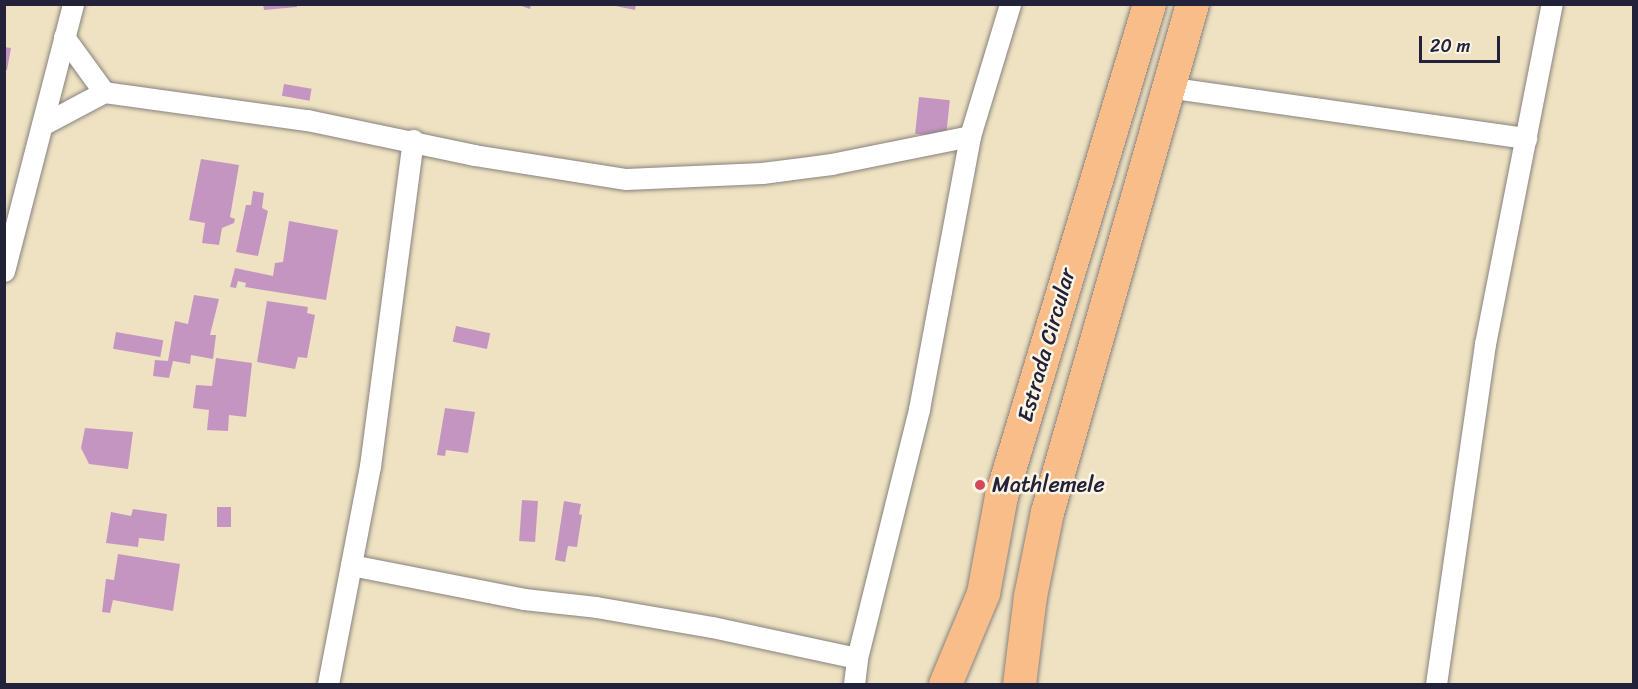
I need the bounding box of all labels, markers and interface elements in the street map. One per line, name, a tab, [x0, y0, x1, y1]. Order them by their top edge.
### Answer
scale bar	[1422, 24, 1503, 62]
text: 20 m	[1430, 30, 1470, 62]
street label: Estrada Circular	[1011, 265, 1081, 425]
place label: Mathlemele	[992, 472, 1105, 498]
marker: Mathlemele	[973, 478, 987, 492]

